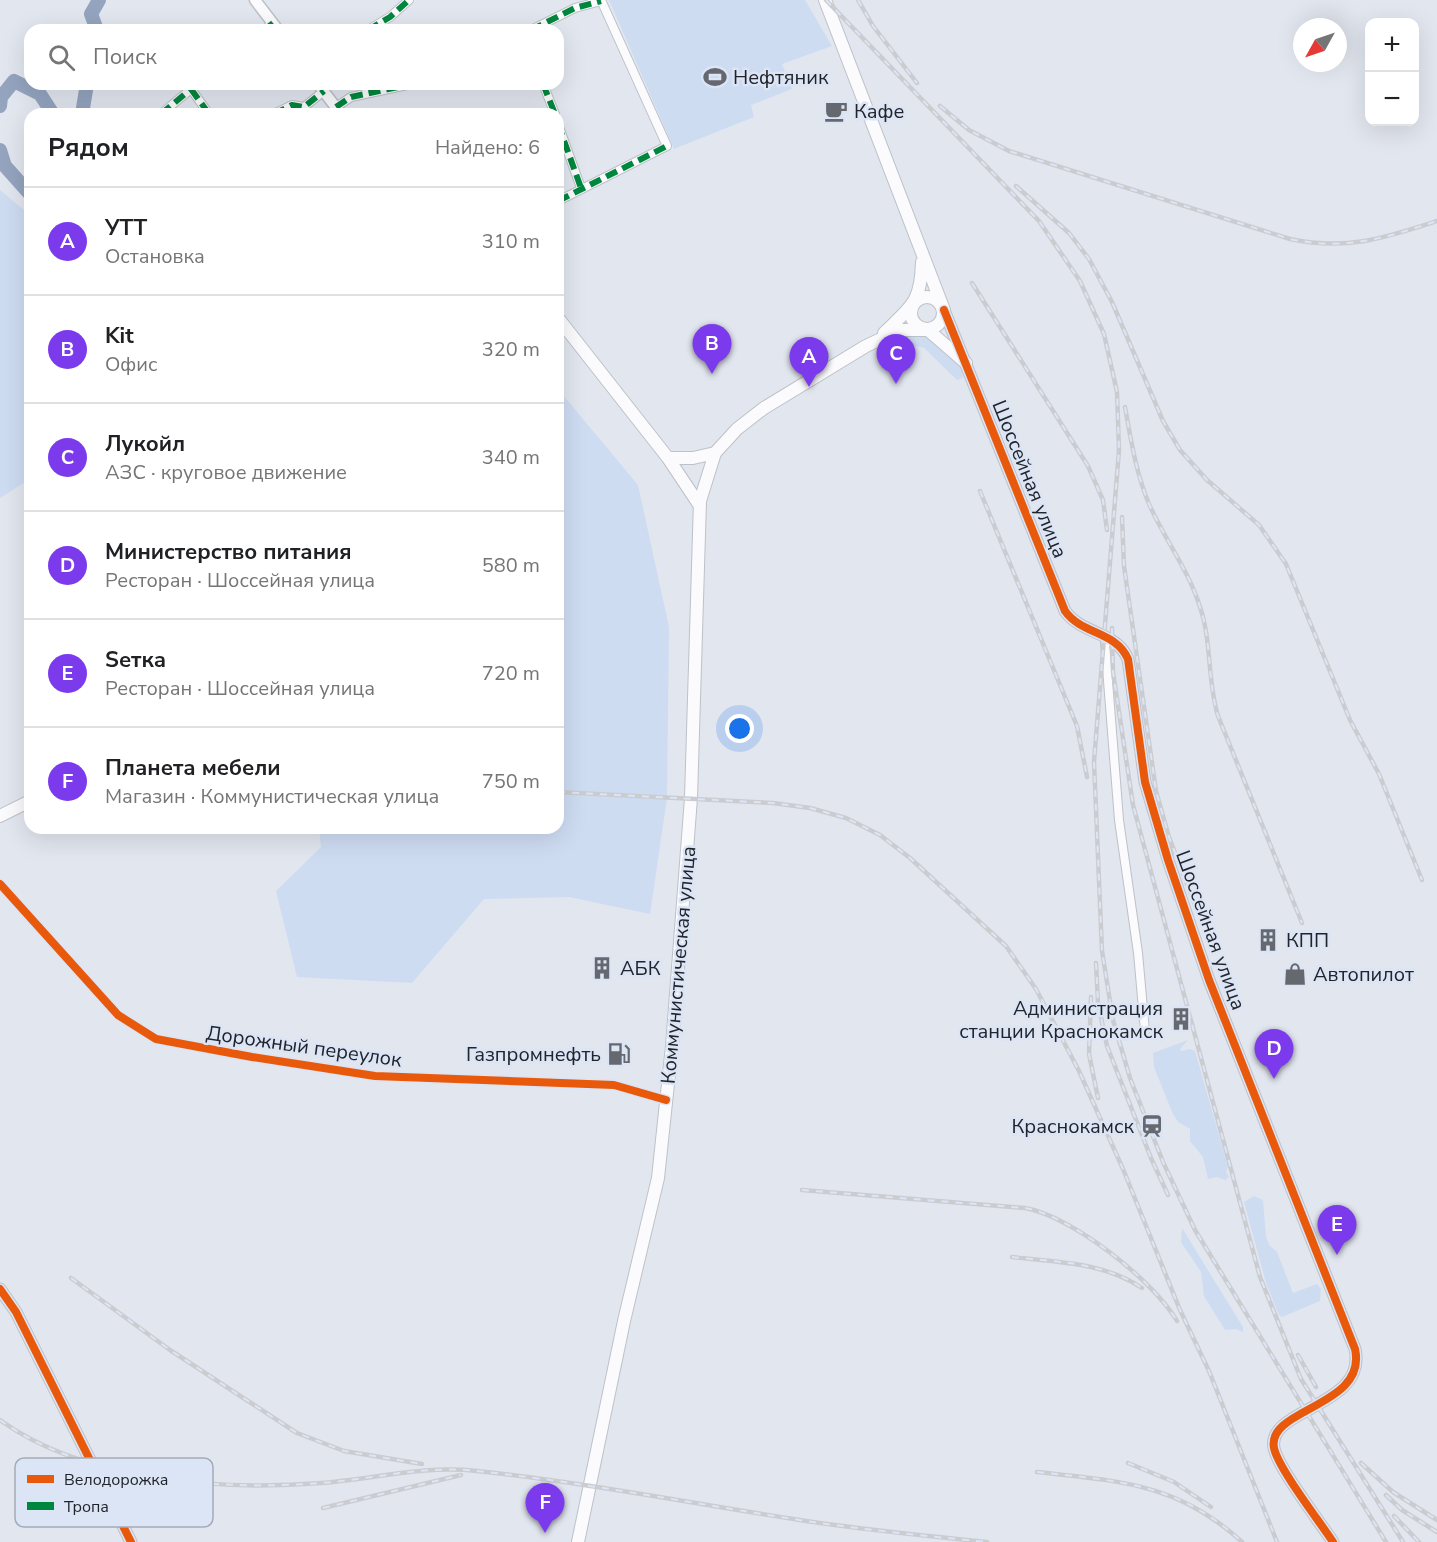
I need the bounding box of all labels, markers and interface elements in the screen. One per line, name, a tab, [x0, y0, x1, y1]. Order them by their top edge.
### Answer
north arrow	[1293, 18, 1347, 72]
map controls	[1365, 18, 1419, 126]
button: +	[1365, 18, 1419, 72]
search box	[24, 24, 564, 90]
icon: search	[45, 41, 78, 74]
text: Поиск	[93, 42, 157, 72]
sports icon: Нефтяник	[702, 64, 728, 90]
place label: Нефтяник	[733, 64, 829, 91]
button: −	[1365, 72, 1419, 126]
cafe icon: Кафе	[823, 98, 849, 124]
place label: Кафе	[854, 98, 904, 125]
text: Рядом	[48, 130, 129, 165]
text: Найдено: 6	[435, 134, 540, 161]
text: УТТ	[105, 213, 147, 243]
text: A	[60, 228, 75, 255]
text: 310 m	[482, 228, 540, 255]
text: Остановка	[105, 243, 205, 270]
text: Kit	[105, 321, 134, 351]
pin: B	[692, 324, 732, 374]
pin: C	[876, 334, 916, 384]
text: B	[61, 336, 74, 363]
text: 320 m	[482, 336, 540, 363]
pin: A	[790, 338, 828, 387]
text: Офис	[105, 351, 157, 378]
street label: Шоссейная улица	[986, 396, 1074, 562]
text: Лукойл	[105, 429, 185, 459]
text: C	[61, 444, 74, 471]
text: 340 m	[482, 444, 540, 471]
text: АЗС · круговое движение	[105, 459, 347, 486]
text: Министерство питания	[105, 537, 352, 567]
text: D	[60, 552, 75, 579]
text: 580 m	[482, 552, 540, 579]
text: Ресторан · Шоссейная улица	[105, 567, 375, 594]
text: Sетка	[105, 645, 166, 675]
text: E	[62, 660, 73, 687]
text: 720 m	[482, 660, 540, 687]
text: Ресторан · Шоссейная улица	[105, 675, 375, 702]
your location	[725, 714, 754, 743]
text: Планета мебели	[105, 753, 281, 783]
text: F	[62, 768, 73, 795]
text: 750 m	[482, 768, 540, 795]
text: Магазин · Коммунистическая улица	[105, 783, 439, 810]
street label: Коммунистическая улица	[655, 845, 702, 1085]
street label: Шоссейная улица	[1169, 847, 1252, 1014]
building icon: КПП	[1255, 927, 1281, 953]
place label: КПП	[1286, 927, 1329, 954]
building icon: АБК	[589, 955, 615, 981]
place label: АБК	[620, 955, 661, 982]
shop icon: Автопилот	[1282, 961, 1308, 987]
place label: Автопилот	[1313, 961, 1414, 988]
place label: Администрация станции Краснокамск	[959, 995, 1163, 1045]
building icon: Администрация станции Краснокамск	[1168, 1006, 1194, 1032]
street label: Дорожный переулок	[204, 1019, 404, 1074]
pin: D	[1254, 1030, 1294, 1079]
place label: Газпромнефть	[466, 1041, 601, 1068]
fuel station icon: Газпромнефть	[606, 1041, 632, 1067]
place label: Краснокамск	[1012, 1113, 1134, 1140]
station icon: Краснокамск	[1139, 1113, 1165, 1139]
pin: E	[1318, 1206, 1356, 1255]
legend	[15, 1458, 213, 1527]
text: Велодорожка	[64, 1469, 168, 1491]
pin: F	[526, 1484, 564, 1533]
text: Тропа	[64, 1496, 109, 1518]

